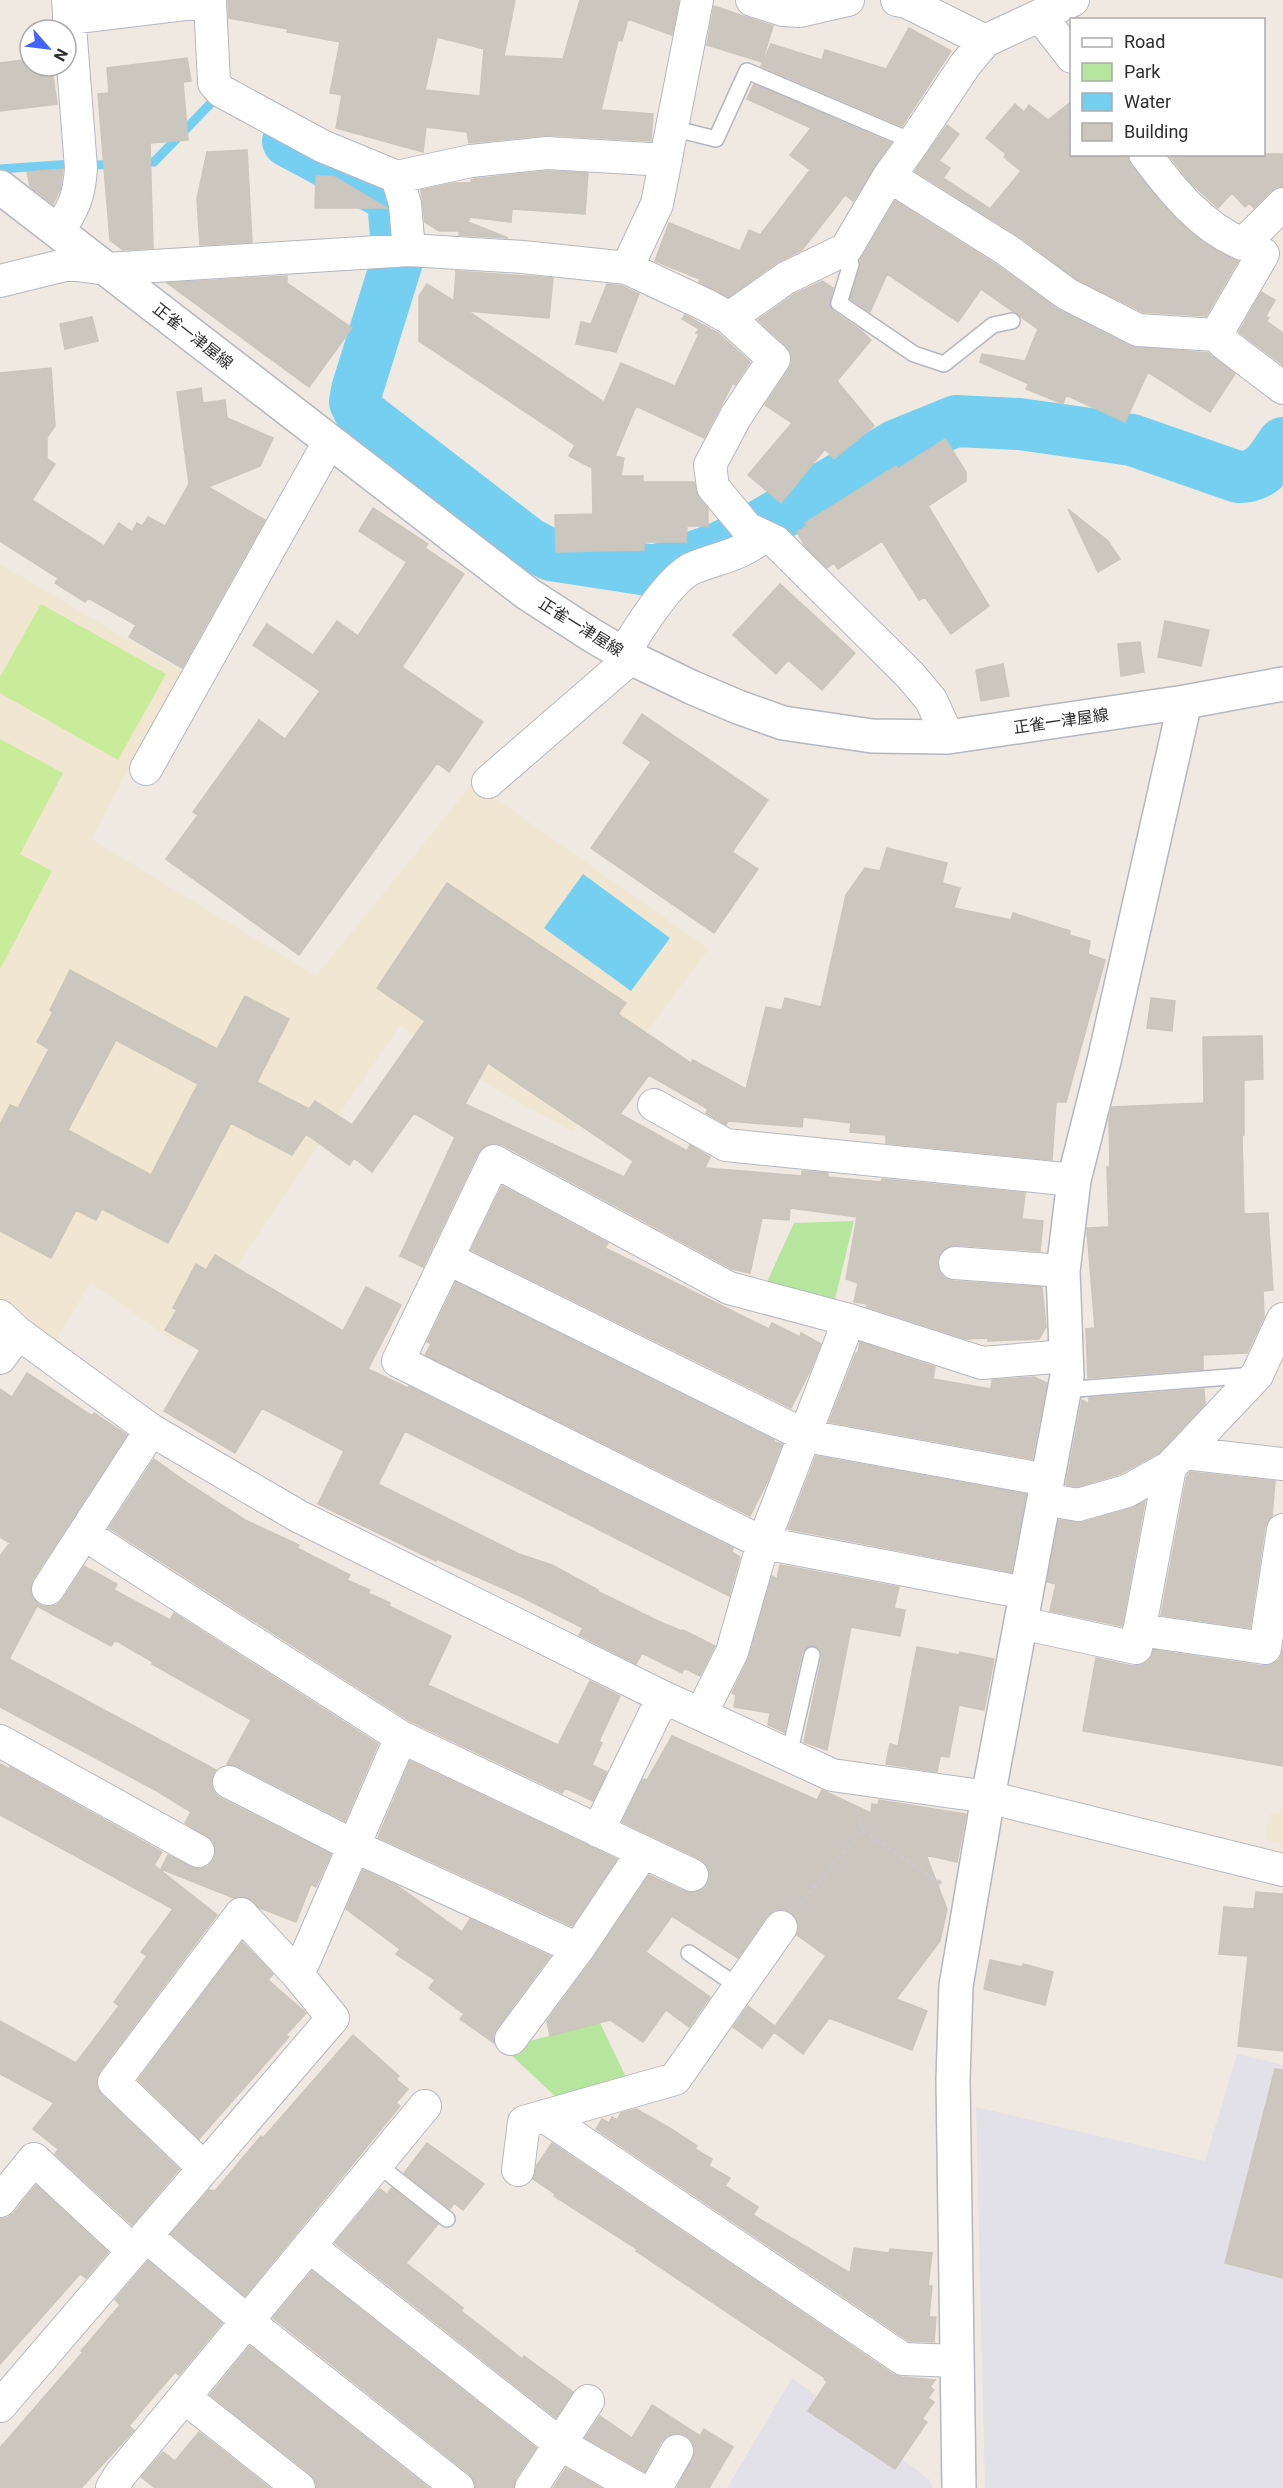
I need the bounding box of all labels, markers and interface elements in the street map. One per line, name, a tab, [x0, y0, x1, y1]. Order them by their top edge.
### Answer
north arrow	[18, 18, 78, 78]
legend	[1070, 18, 1265, 156]
text: Road	[1124, 31, 1165, 52]
text: N	[50, 45, 72, 64]
text: Park	[1124, 61, 1161, 82]
text: Water	[1124, 91, 1171, 112]
text: Building	[1124, 121, 1188, 142]
street label: 正雀一津屋線	[149, 299, 237, 373]
street label: 正雀一津屋線	[535, 594, 627, 660]
street label: 正雀一津屋線	[1012, 705, 1110, 737]

